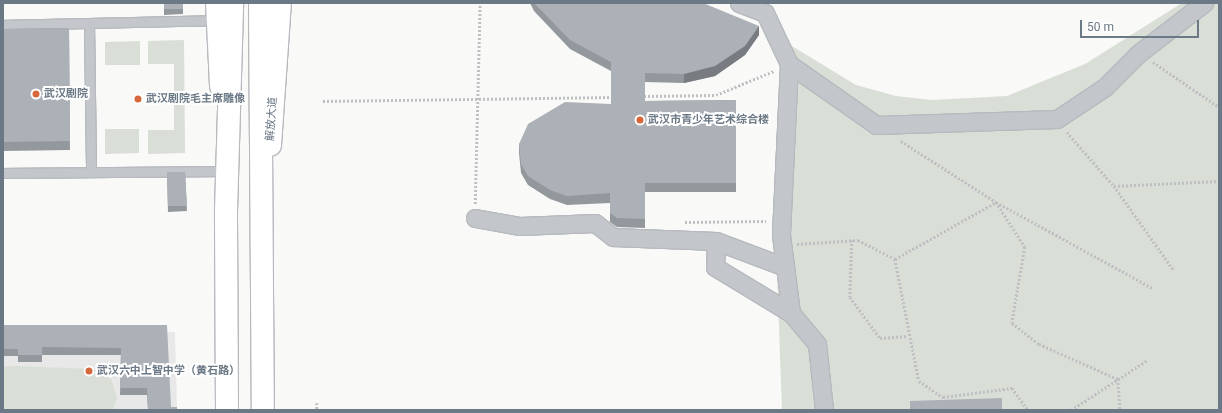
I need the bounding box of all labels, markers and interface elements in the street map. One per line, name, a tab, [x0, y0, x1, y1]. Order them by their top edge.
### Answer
scale bar	[1082, 12, 1201, 38]
text: 50 m	[1087, 20, 1114, 34]
place label: 武汉剧院	[44, 87, 88, 101]
marker: 武汉剧院	[31, 89, 41, 99]
place label: 武汉剧院毛主席雕像	[146, 92, 245, 106]
marker: 武汉剧院毛主席雕像	[133, 94, 143, 104]
street label: 解放大道	[264, 97, 280, 141]
place label: 武汉市青少年艺术综合楼	[648, 113, 769, 127]
marker: 武汉市青少年艺术综合楼	[635, 115, 645, 125]
place label: 武汉六中上智中学（黄石路）	[97, 364, 240, 378]
marker: 武汉六中上智中学（黄石路）	[84, 366, 94, 376]

